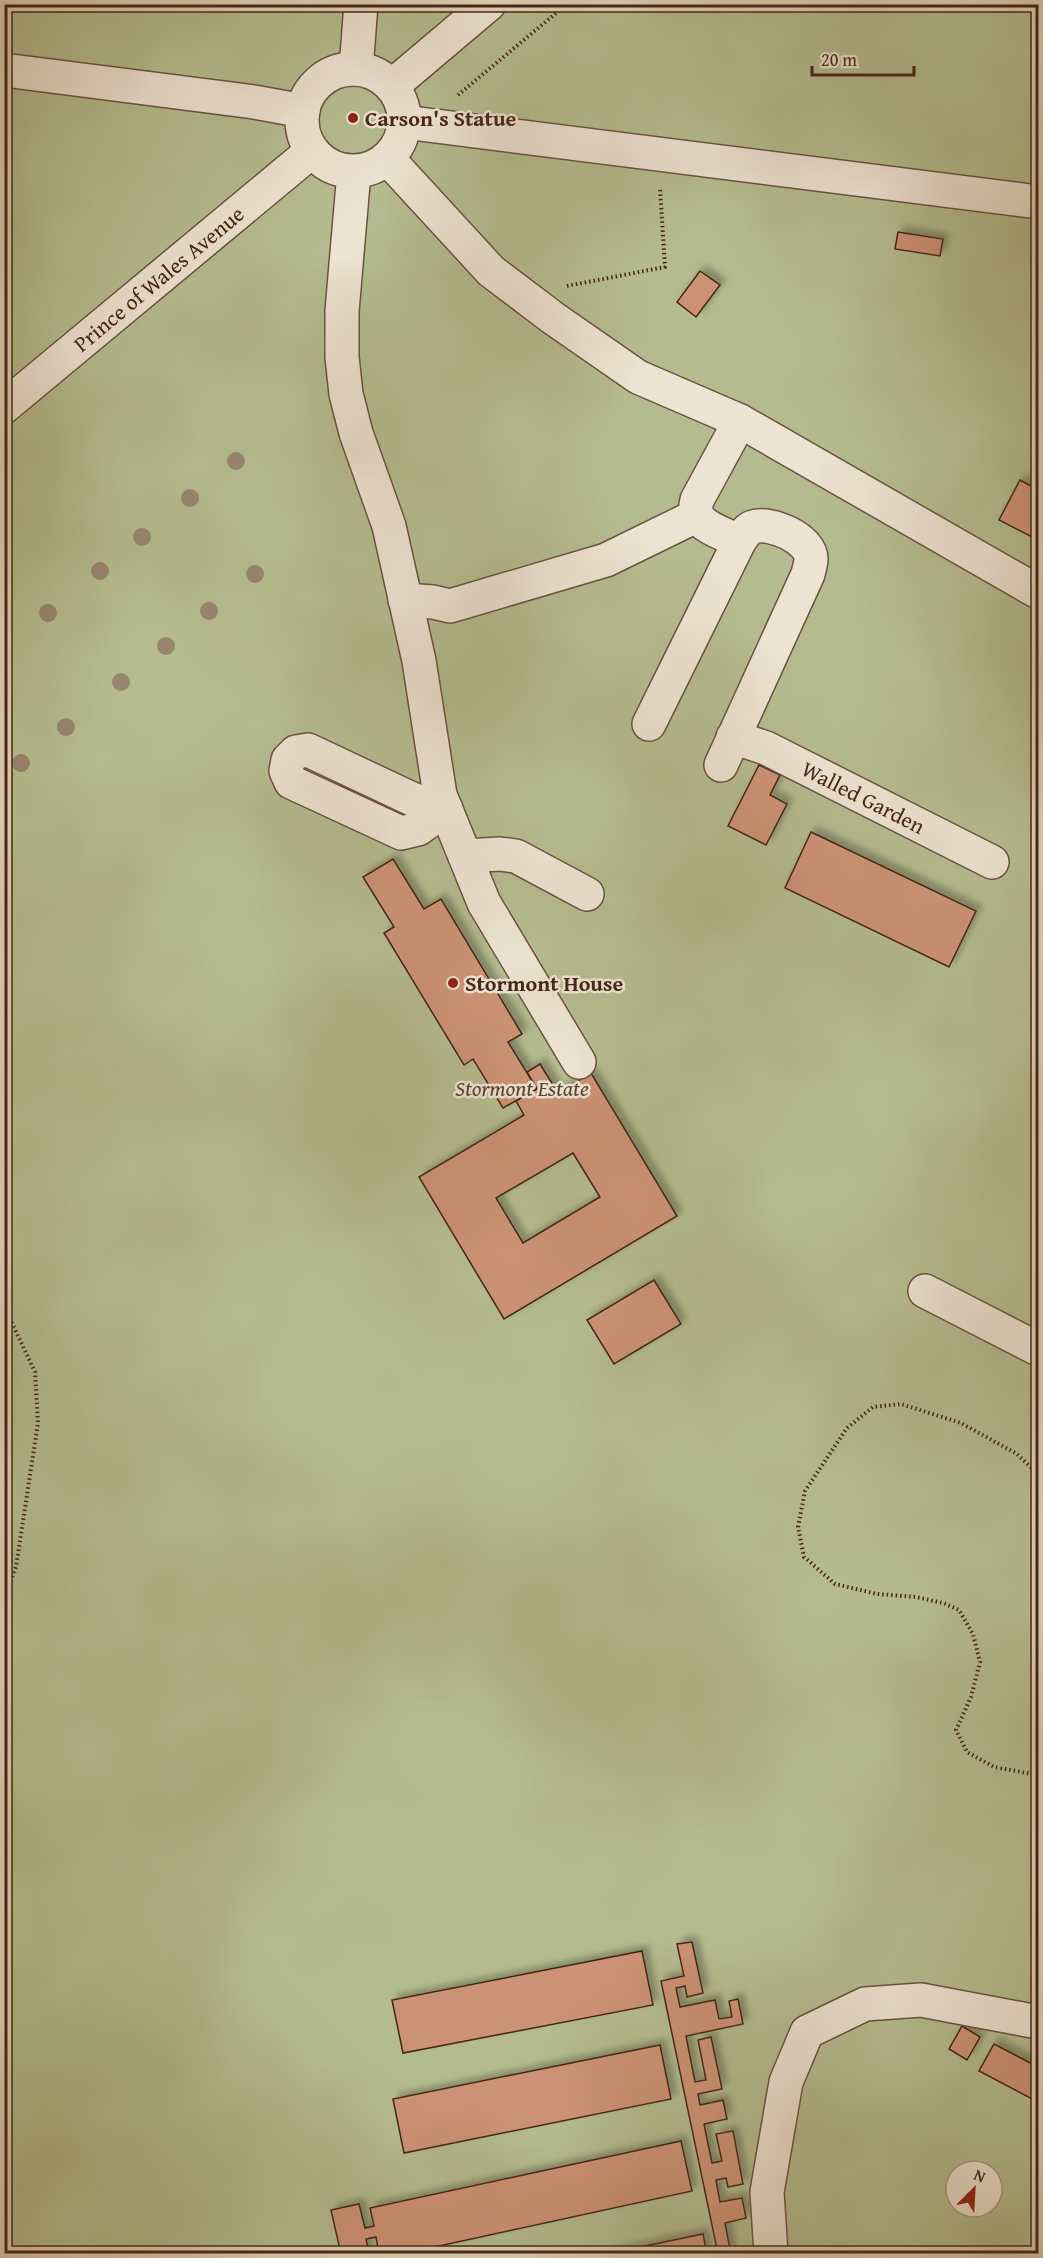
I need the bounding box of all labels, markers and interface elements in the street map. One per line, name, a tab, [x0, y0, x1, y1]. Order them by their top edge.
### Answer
scale bar	[812, 39, 914, 77]
text: 20 m	[821, 46, 857, 73]
place label: Carson's Statue	[365, 102, 517, 134]
marker: Carson's Statue	[346, 111, 360, 125]
street label: Prince of Wales Avenue	[66, 198, 251, 359]
street label: Walled Garden	[796, 753, 931, 842]
place label: Stormont House	[465, 967, 623, 999]
marker: Stormont House	[446, 976, 460, 990]
park label: Stormont Estate	[455, 1072, 589, 1104]
north arrow	[944, 2159, 1004, 2219]
text: N	[970, 2162, 990, 2189]

